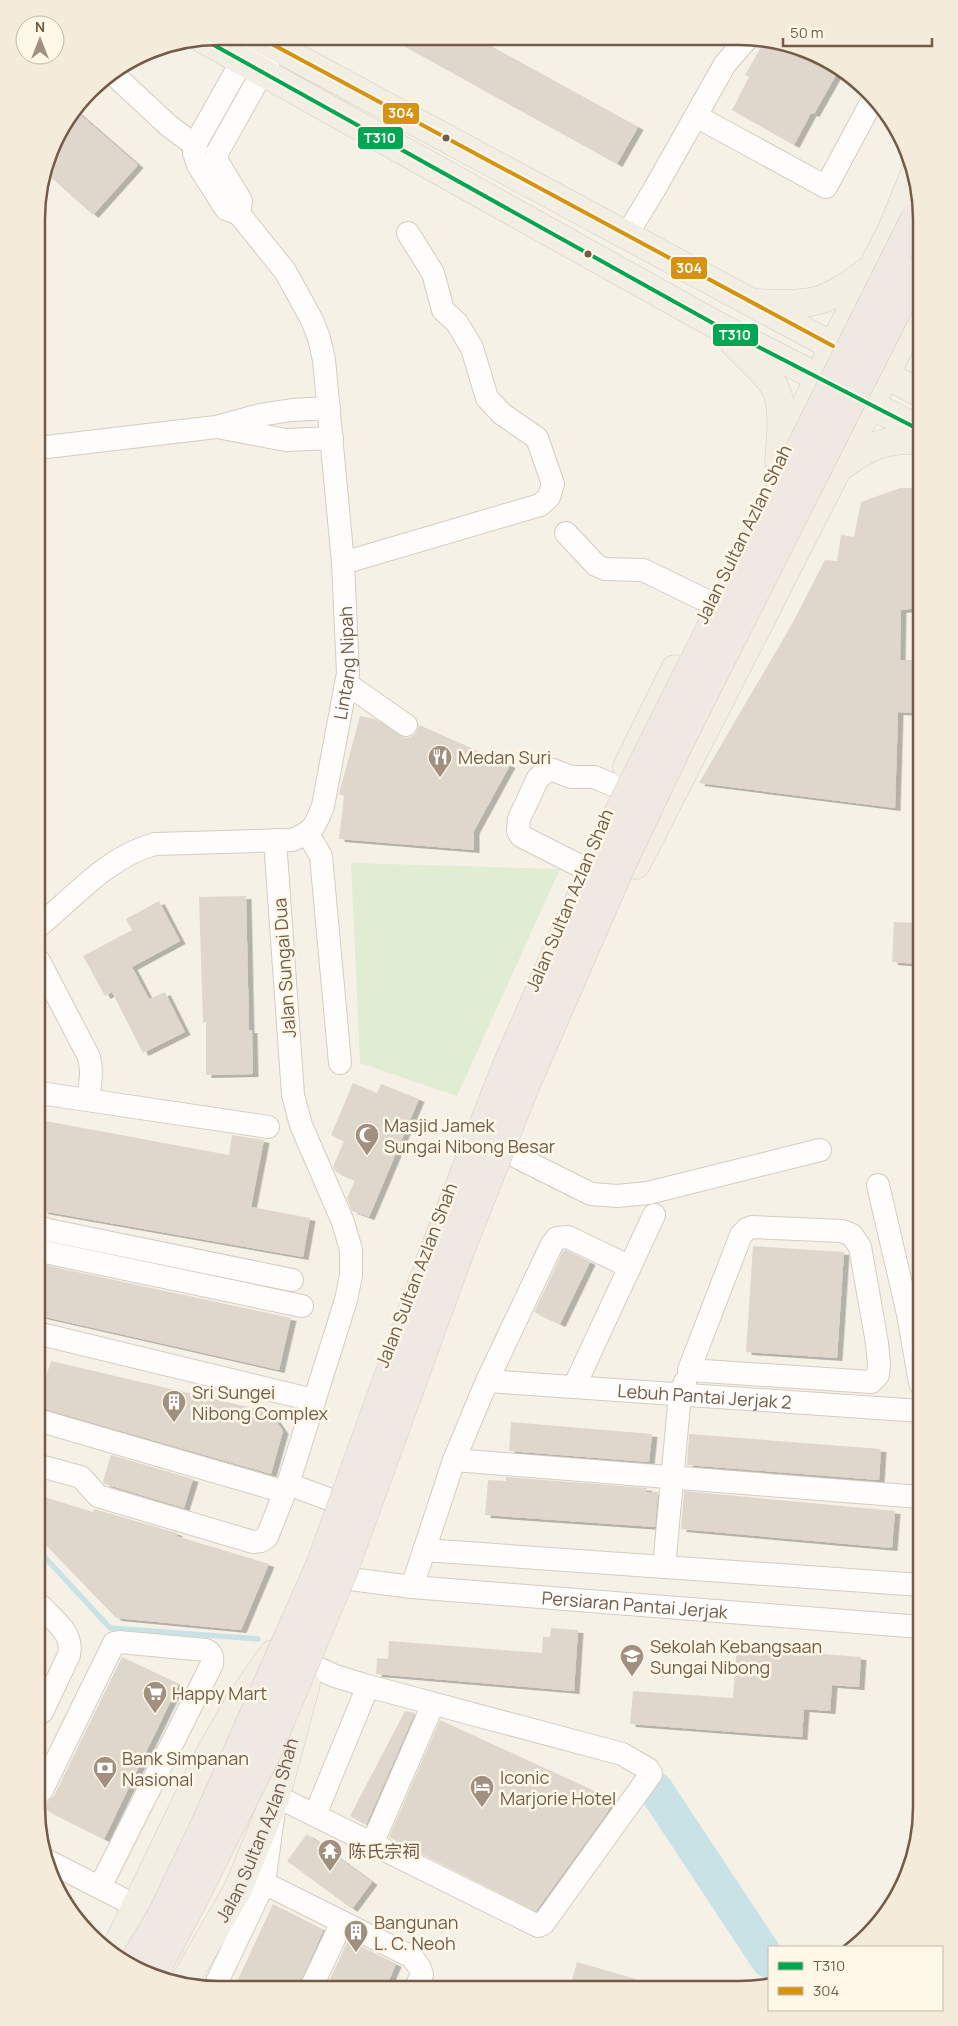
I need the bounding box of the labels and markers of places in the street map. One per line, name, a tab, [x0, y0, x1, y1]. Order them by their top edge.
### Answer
unlabelled marker	[441, 133, 451, 143]
unlabelled marker	[583, 249, 593, 259]
restaurant icon: Medan Suri	[427, 744, 453, 778]
place label: Medan Suri	[458, 745, 551, 769]
place label: Masjid Jamek Sungai Nibong Besar	[384, 1113, 556, 1158]
mosque icon: Masjid Jamek Sungai Nibong Besar	[354, 1122, 380, 1156]
place label: Sri Sungei Nibong Complex	[192, 1380, 329, 1425]
building icon: Sri Sungei Nibong Complex	[161, 1389, 187, 1423]
place label: Sekolah Kebangsaan Sungai Nibong	[650, 1634, 822, 1679]
school or university icon: Sekolah Kebangsaan Sungai Nibong	[619, 1643, 645, 1677]
supermarket icon: Happy Mart	[142, 1680, 168, 1714]
place label: Happy Mart	[172, 1681, 267, 1705]
place label: Bank Simpanan Nasional	[122, 1746, 249, 1791]
bank icon: Bank Simpanan Nasional	[92, 1755, 118, 1789]
place label: Iconic Marjorie Hotel	[500, 1765, 616, 1810]
hotel icon: Iconic Marjorie Hotel	[469, 1774, 495, 1808]
temple icon: 陈氏宗祠	[317, 1838, 343, 1872]
place label: 陈氏宗祠	[348, 1839, 420, 1863]
place label: Bangunan L. C. Neoh	[374, 1910, 458, 1955]
building icon: Bangunan L. C. Neoh	[343, 1919, 369, 1953]

